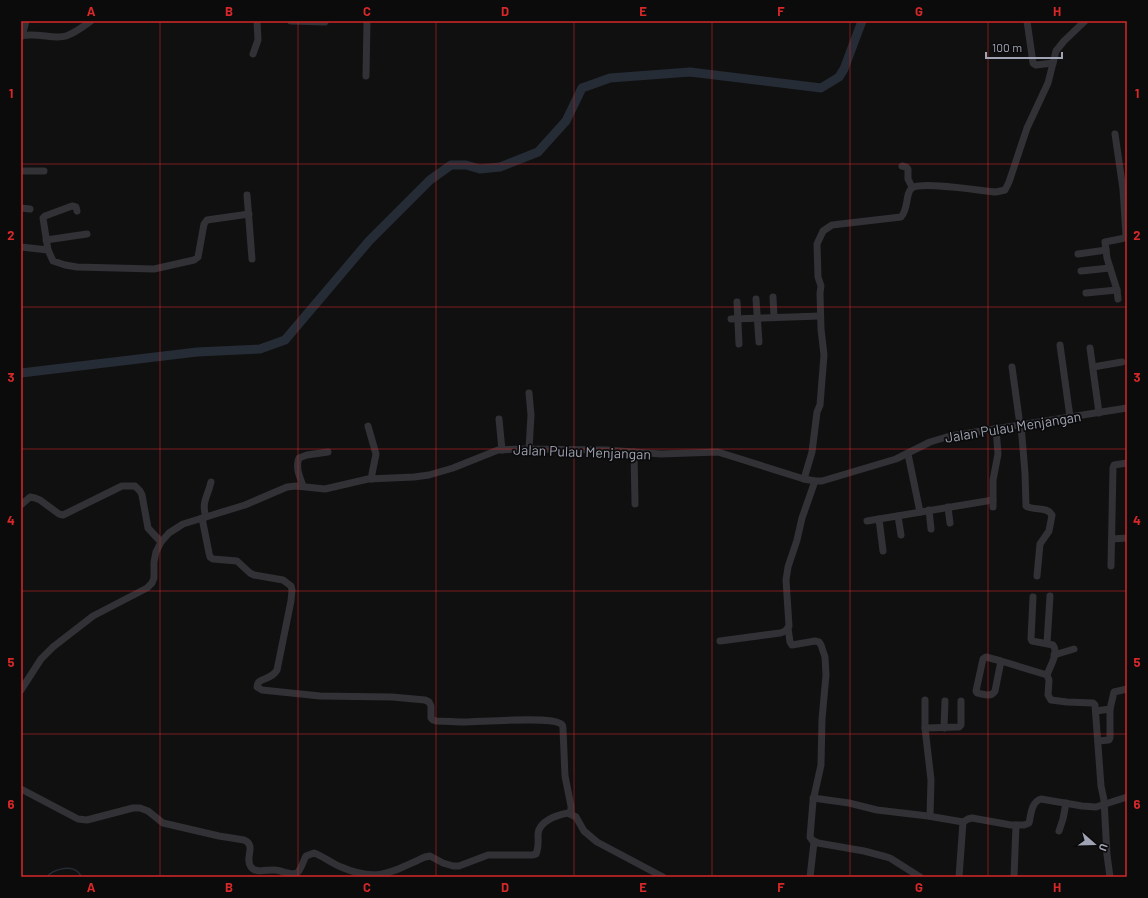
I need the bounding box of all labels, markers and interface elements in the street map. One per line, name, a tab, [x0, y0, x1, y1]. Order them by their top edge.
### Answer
text: A	[87, 3, 96, 19]
text: B	[225, 3, 233, 19]
text: C	[363, 3, 371, 19]
text: D	[501, 3, 509, 19]
text: E	[639, 3, 647, 19]
text: F	[777, 3, 785, 19]
text: G	[915, 3, 923, 19]
text: H	[1053, 3, 1061, 19]
scale bar	[986, 34, 1062, 60]
text: 100 m	[992, 40, 1022, 54]
text: 1	[9, 85, 13, 101]
text: 1	[1135, 85, 1139, 101]
text: 2	[7, 227, 15, 243]
text: 2	[1133, 227, 1141, 243]
text: 3	[7, 369, 15, 385]
text: 3	[1133, 369, 1141, 385]
street label: Jalan Pulau Menjangan	[944, 407, 1082, 446]
street label: Jalan Pulau Menjangan	[513, 441, 651, 462]
text: 4	[7, 512, 15, 528]
text: 4	[1133, 512, 1141, 528]
text: 5	[7, 654, 15, 670]
text: 5	[1133, 654, 1141, 670]
text: 6	[8, 796, 15, 812]
text: 6	[1134, 796, 1141, 812]
north arrow	[1074, 824, 1114, 864]
text: U	[1097, 842, 1111, 853]
text: A	[87, 879, 96, 895]
text: B	[225, 879, 233, 895]
text: C	[363, 879, 371, 895]
text: D	[501, 879, 509, 895]
text: E	[639, 879, 647, 895]
text: F	[777, 879, 785, 895]
text: G	[915, 879, 923, 895]
text: H	[1053, 879, 1061, 895]

